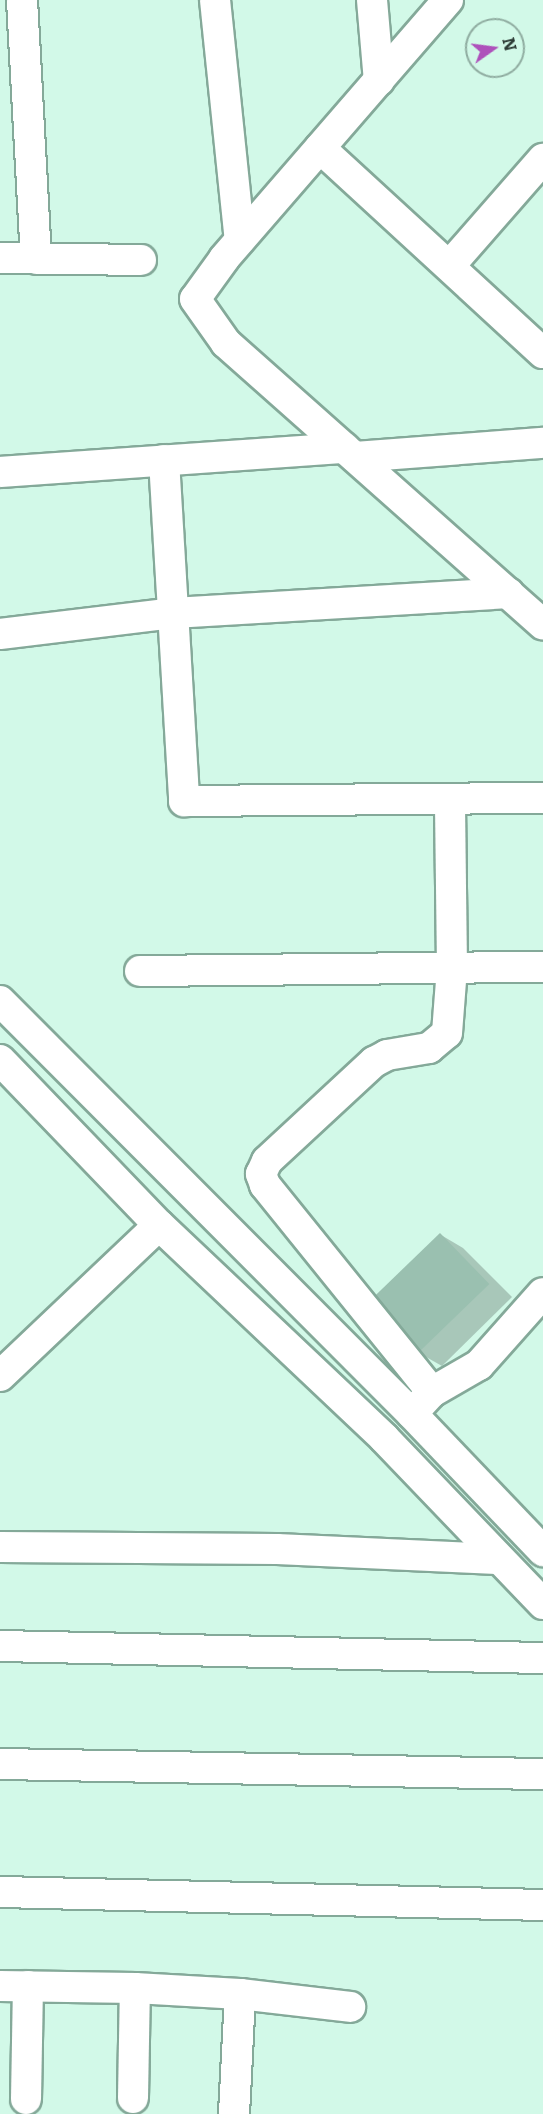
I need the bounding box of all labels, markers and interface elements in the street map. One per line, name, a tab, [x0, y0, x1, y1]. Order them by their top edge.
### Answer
north arrow	[465, 18, 525, 78]
text: N	[497, 35, 524, 54]

